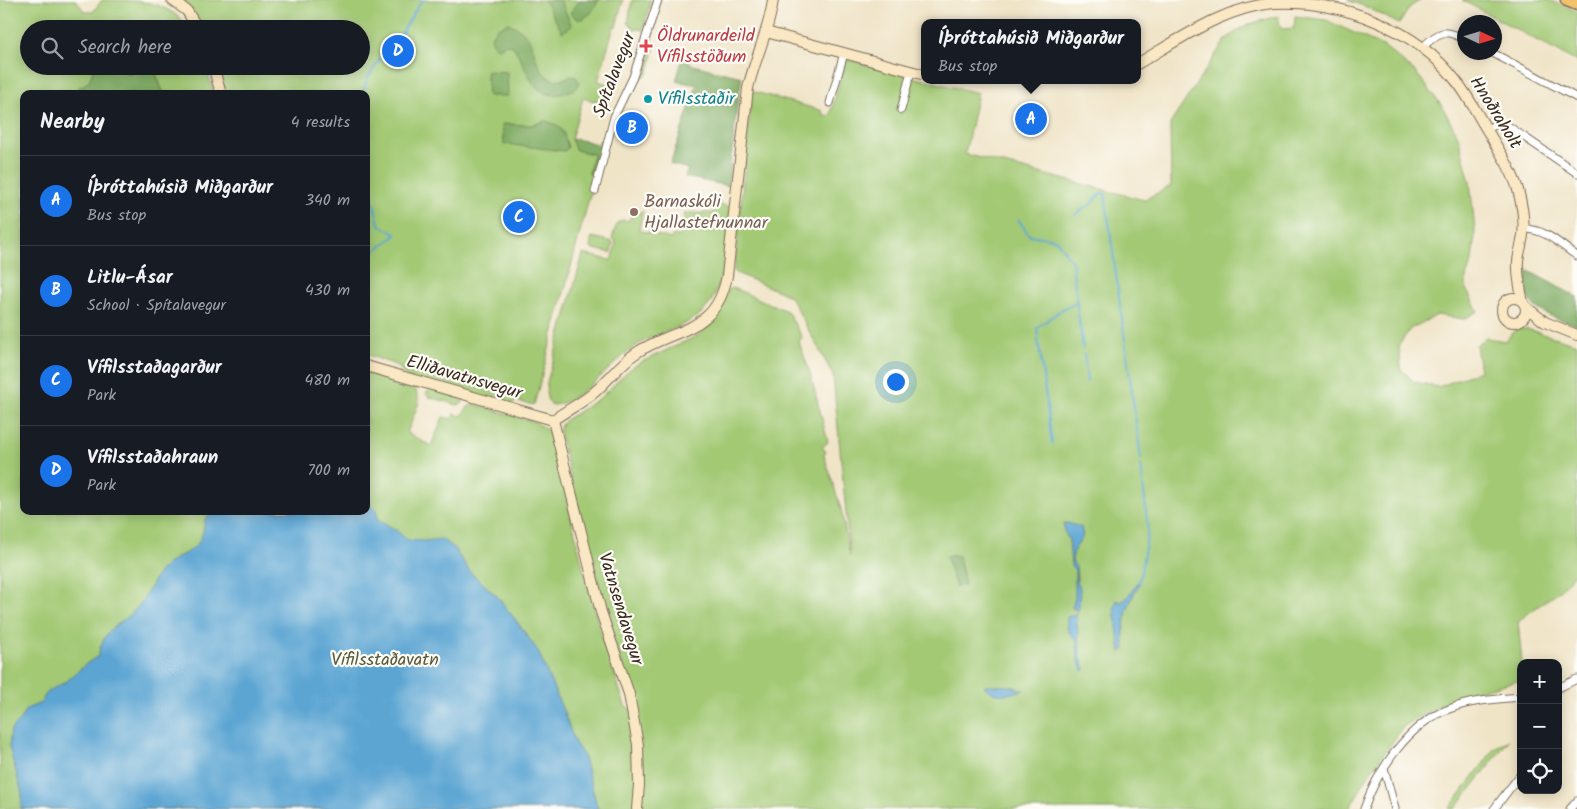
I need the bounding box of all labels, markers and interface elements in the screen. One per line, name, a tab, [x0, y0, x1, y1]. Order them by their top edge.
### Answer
north arrow	[1457, 15, 1502, 60]
popup	[921, 19, 1141, 84]
search box	[20, 20, 370, 75]
place label: Öldrunardeild Vífilsstöðum	[657, 22, 756, 72]
text: Íþróttahúsið Miðgarður	[938, 24, 1124, 54]
street label: Spítalavegur	[585, 27, 645, 122]
pin: D	[382, 32, 414, 70]
text: Search here	[78, 33, 172, 63]
icon: search	[38, 34, 66, 62]
marker: Öldrunardeild Vífilsstöðum	[639, 39, 653, 53]
text: Bus stop	[938, 54, 997, 79]
street label: Hnoðraholt	[1461, 71, 1529, 156]
place label: Vífilsstaðir	[658, 85, 736, 114]
marker: Vífilsstaðir	[642, 93, 654, 105]
pin: A	[1015, 100, 1047, 138]
text: Nearby	[40, 106, 105, 139]
pin: B	[616, 109, 648, 147]
text: 4 results	[291, 110, 350, 135]
text: Íþróttahúsið Miðgarður	[87, 173, 273, 203]
text: A	[51, 188, 61, 213]
text: 340 m	[305, 188, 350, 213]
place label: Barnaskóli Hjallastefnunnar	[644, 188, 769, 238]
pin: C	[503, 198, 535, 236]
text: Bus stop	[87, 203, 146, 228]
marker: Barnaskóli Hjallastefnunnar	[628, 206, 640, 218]
text: Litlu-Ásar	[87, 263, 173, 293]
text: B	[51, 278, 61, 303]
text: 430 m	[305, 278, 350, 303]
text: School · Spítalavegur	[87, 293, 226, 318]
street label: Elliðavatnsvegur	[403, 348, 526, 409]
text: Vífilsstaðagarður	[87, 353, 222, 383]
text: C	[51, 368, 61, 393]
text: 480 m	[304, 368, 350, 393]
your location	[883, 369, 909, 395]
text: Park	[87, 383, 116, 408]
text: Vífilsstaðahraun	[87, 443, 218, 473]
text: D	[51, 458, 61, 483]
text: 700 m	[307, 458, 350, 483]
text: Park	[87, 473, 116, 498]
street label: Vatnsendavegur	[589, 549, 651, 670]
park label: Vífilsstaðavatn	[331, 646, 439, 675]
map controls	[1517, 659, 1562, 794]
button: +	[1517, 659, 1562, 704]
button: −	[1517, 704, 1562, 749]
button: locate	[1517, 749, 1562, 794]

